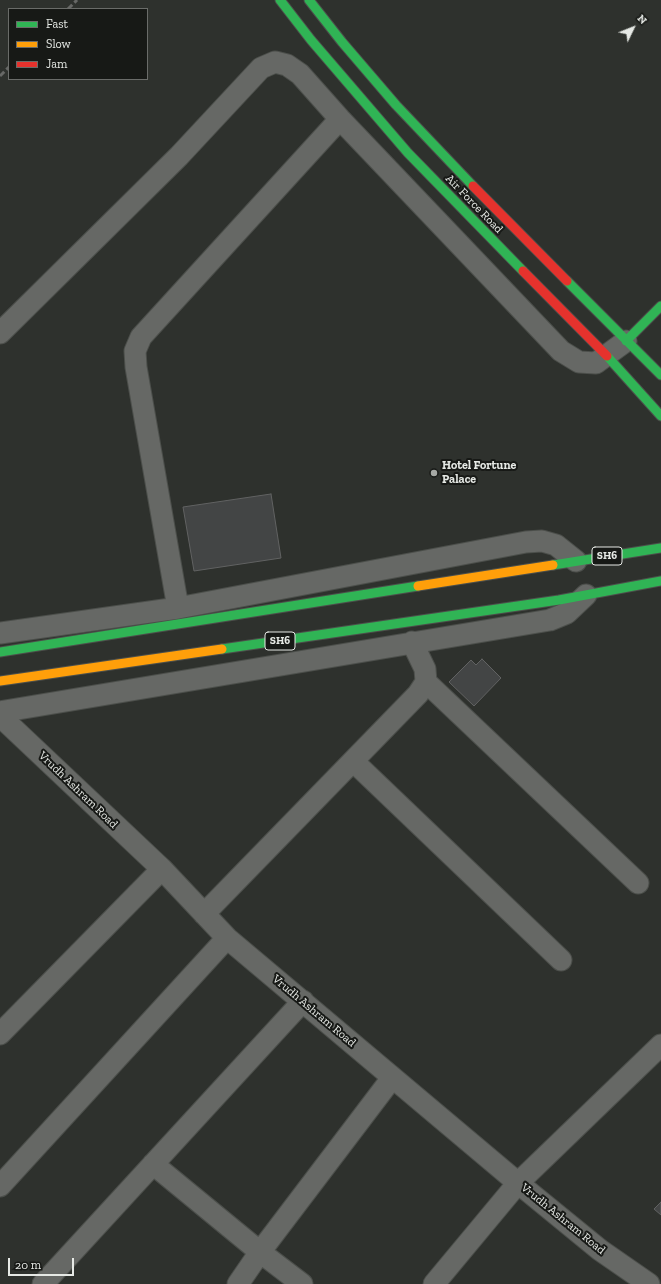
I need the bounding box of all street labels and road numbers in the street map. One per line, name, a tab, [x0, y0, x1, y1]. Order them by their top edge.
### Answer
street label: Air Force Road	[442, 172, 506, 236]
road number: SH6	[592, 547, 622, 565]
road number: SH6	[265, 632, 295, 650]
street label: Vrudh Ashram Road	[35, 749, 121, 831]
street label: Vrudh Ashram Road	[269, 972, 359, 1050]
street label: Vrudh Ashram Road	[518, 1181, 608, 1257]

